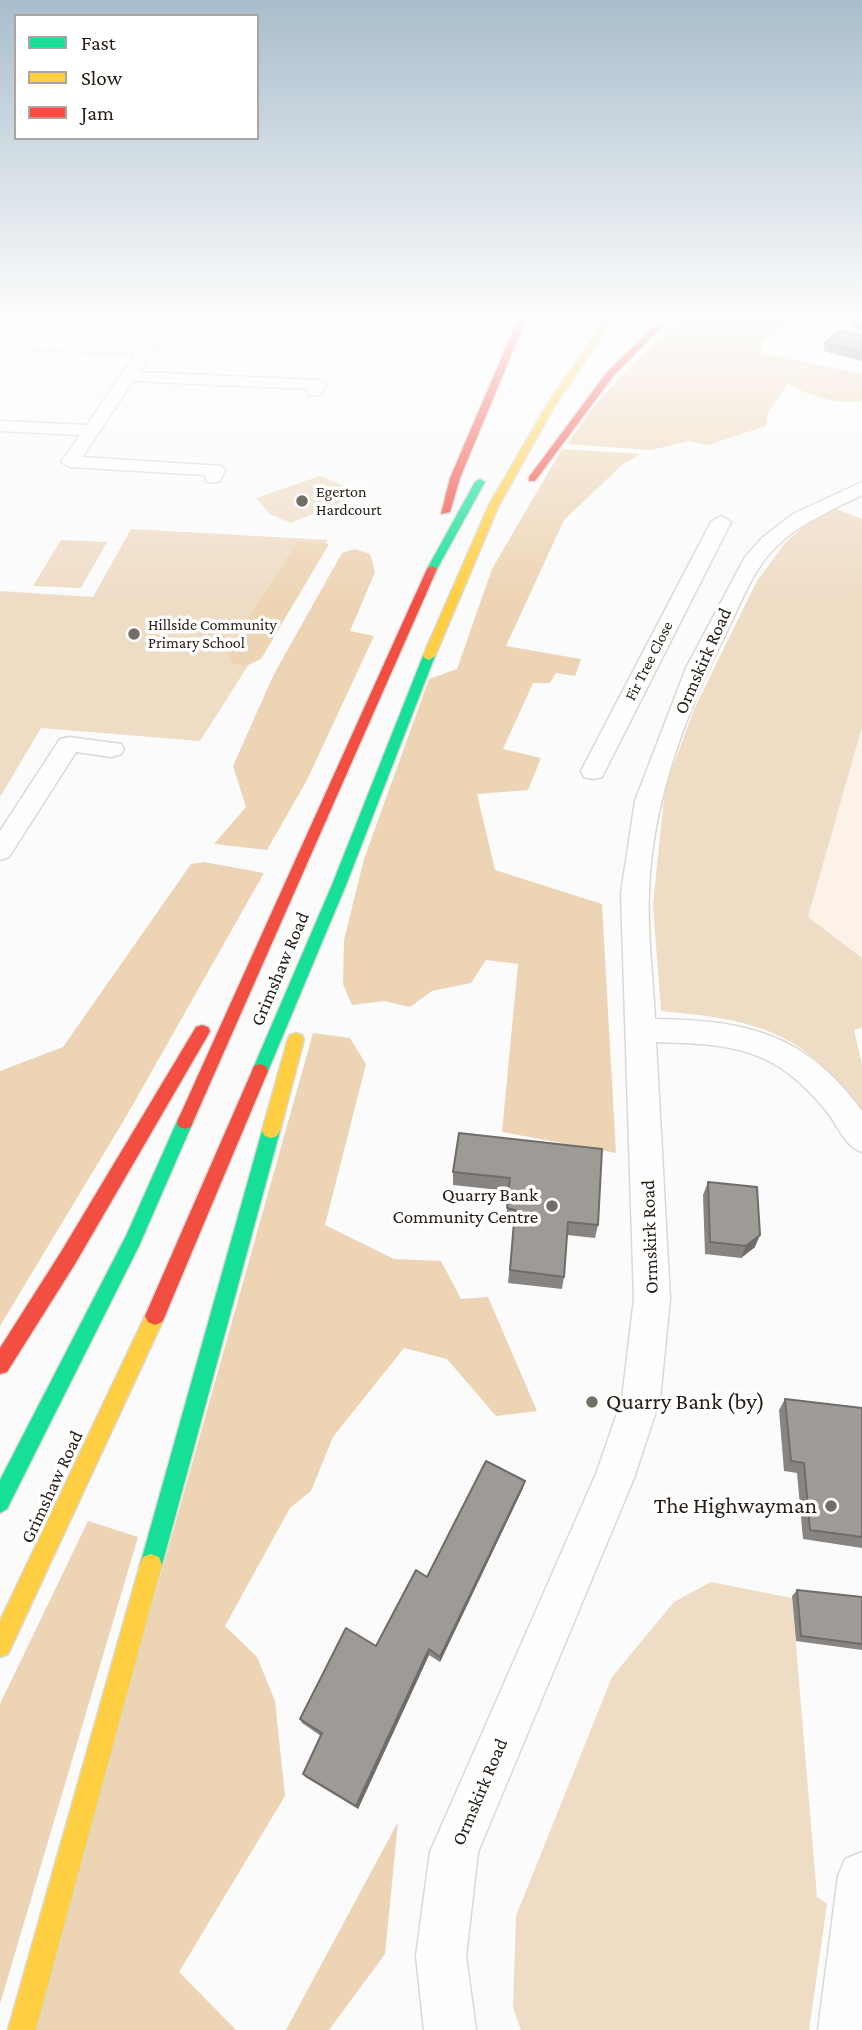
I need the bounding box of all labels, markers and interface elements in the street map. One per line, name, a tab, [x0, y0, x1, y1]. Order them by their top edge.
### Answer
legend	[14, 14, 259, 140]
text: Fast	[81, 31, 116, 55]
text: Slow	[81, 66, 122, 90]
text: Jam	[81, 101, 114, 125]
place label: Egerton Hardcourt	[316, 482, 382, 520]
marker: Egerton Hardcourt	[294, 493, 310, 509]
street label: Ormskirk Road	[669, 604, 737, 718]
place label: Hillside Community Primary School	[148, 615, 277, 653]
street label: Fir Tree Close	[621, 618, 677, 704]
marker: Hillside Community Primary School	[126, 626, 142, 642]
street label: Grimshaw Road	[246, 909, 314, 1029]
street label: Ormskirk Road	[637, 1180, 663, 1294]
place label: Quarry Bank Community Centre	[393, 1184, 538, 1228]
marker: Quarry Bank Community Centre	[544, 1198, 560, 1214]
place label: Quarry Bank (by)	[606, 1388, 765, 1416]
marker: Quarry Bank (by)	[584, 1394, 600, 1410]
street label: Grimshaw Road	[16, 1427, 88, 1547]
place label: The Highwayman	[654, 1492, 817, 1520]
marker: The Highwayman	[823, 1498, 839, 1514]
street label: Ormskirk Road	[447, 1735, 513, 1849]

